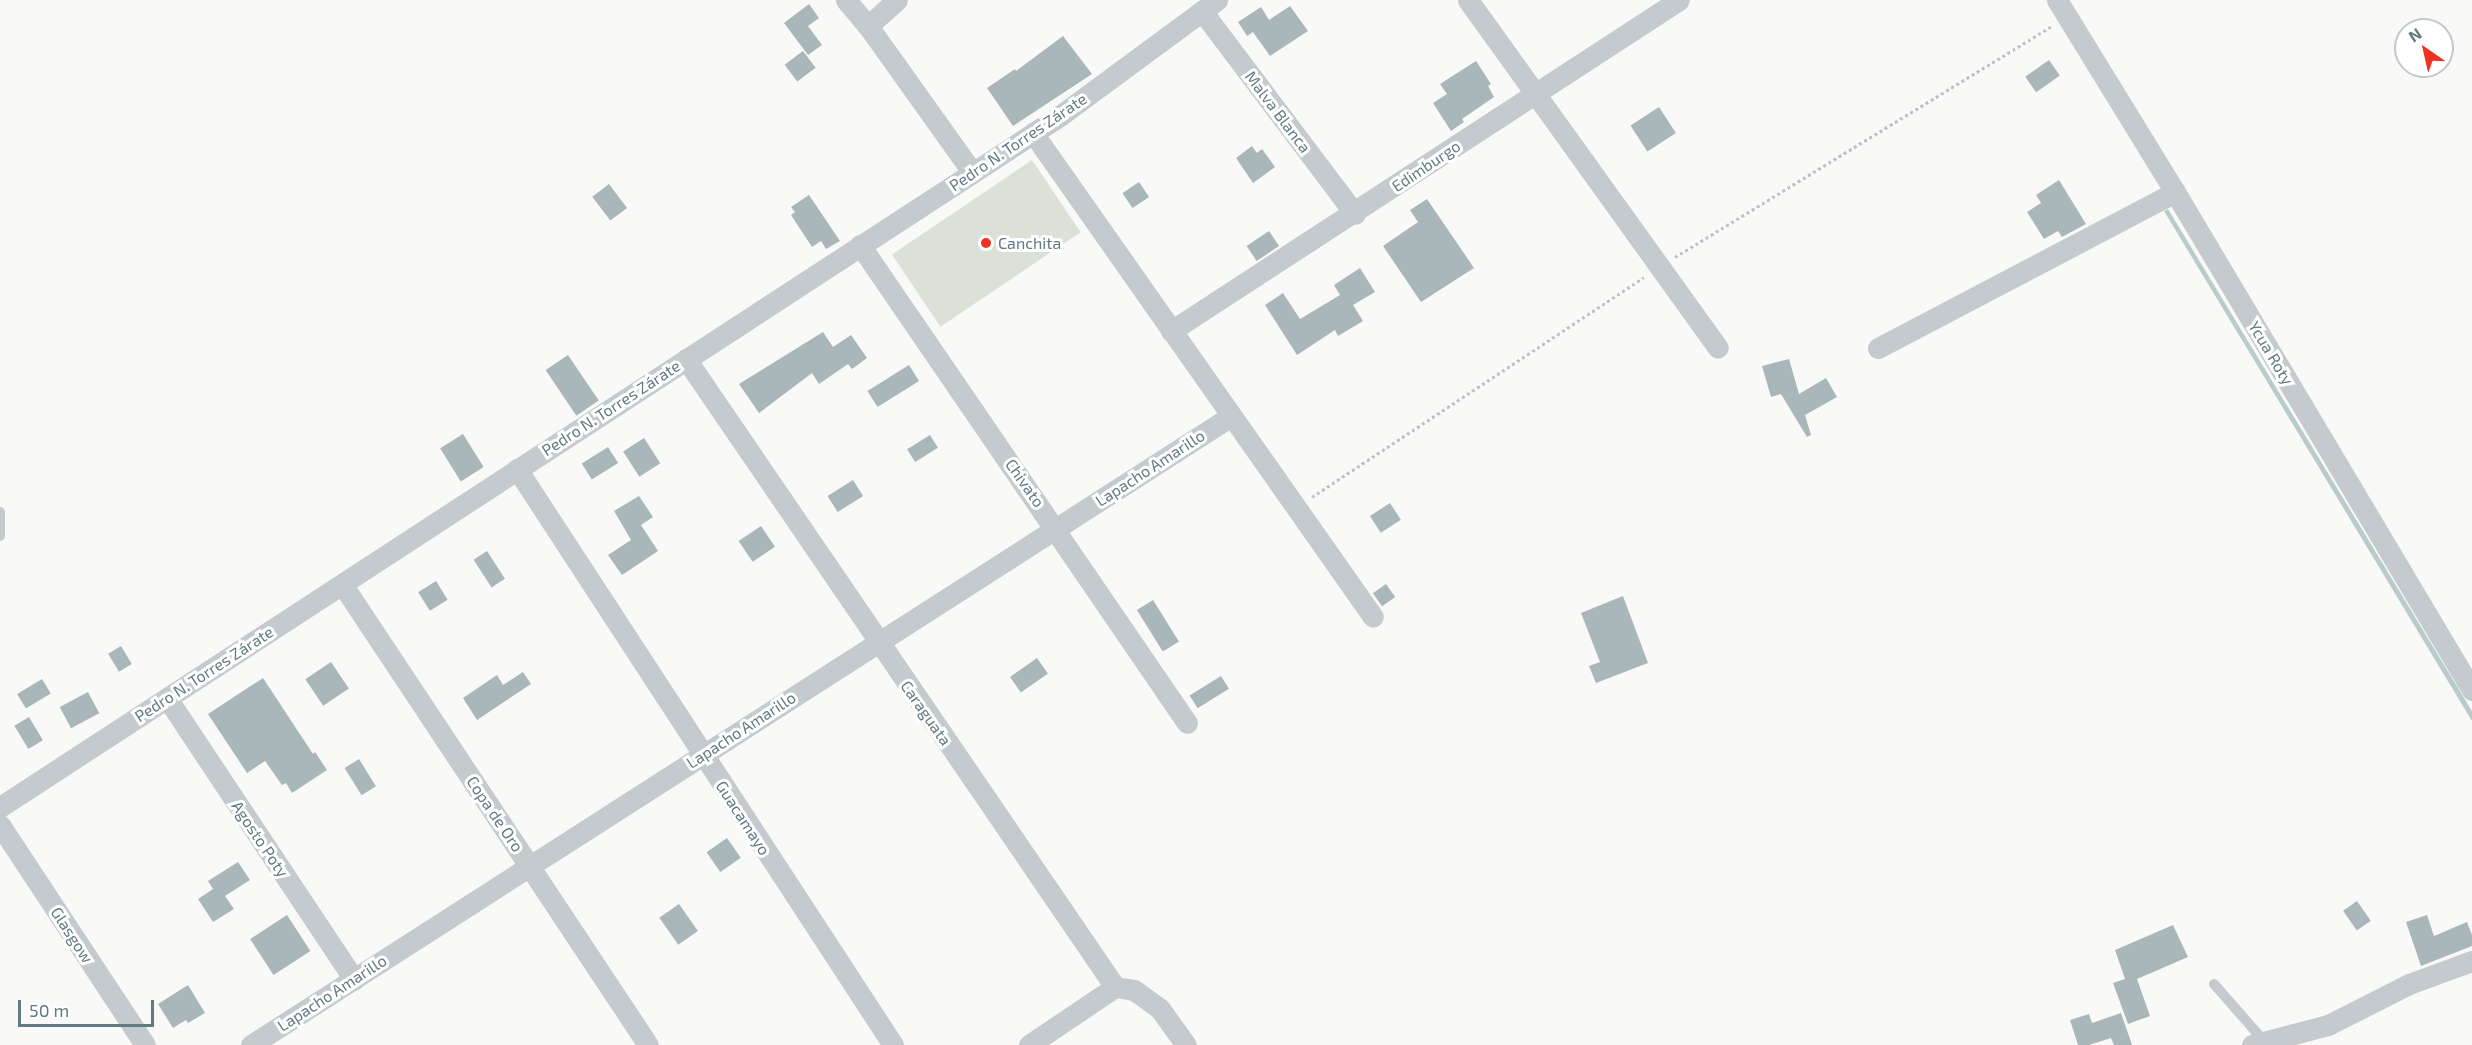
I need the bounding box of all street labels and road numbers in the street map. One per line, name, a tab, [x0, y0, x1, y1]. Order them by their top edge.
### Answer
street label: Malva Blanca	[1241, 67, 1315, 157]
street label: Pedro N. Torres Zárate	[946, 89, 1090, 195]
street label: Edimburgo	[1388, 136, 1464, 196]
street label: Ycua Roty	[2245, 318, 2297, 388]
street label: Pedro N. Torres Zárate	[538, 356, 684, 460]
street label: Lapacho Amarillo	[1092, 425, 1208, 511]
street label: Chivato	[1001, 455, 1049, 511]
street label: Pedro N. Torres Zárate	[131, 622, 277, 726]
street label: Caraguata	[897, 677, 955, 749]
street label: Lapacho Amarillo	[683, 687, 799, 773]
street label: Copa de Oro	[463, 773, 527, 855]
street label: Guacamayo	[712, 777, 774, 859]
street label: Agosto Poty	[228, 797, 292, 881]
street label: Glasgow	[47, 903, 97, 967]
street label: Lapacho Amarillo	[274, 950, 390, 1036]

